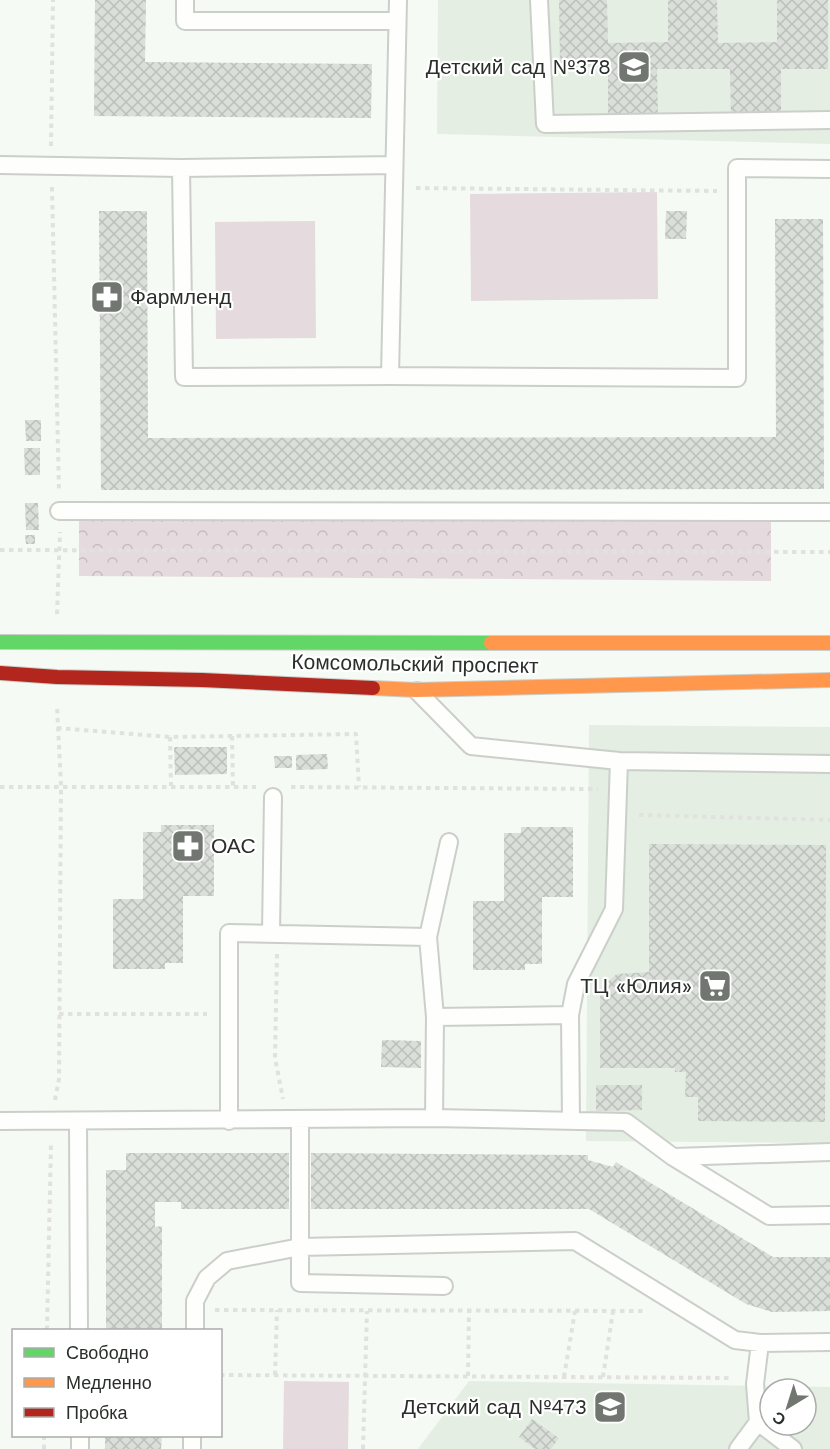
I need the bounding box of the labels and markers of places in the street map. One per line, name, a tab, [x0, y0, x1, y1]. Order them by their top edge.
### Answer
school or university icon: Детский сад №378	[616, 49, 652, 85]
place label: Детский сад №378	[426, 54, 611, 79]
pharmacy icon: Фармленд	[89, 279, 125, 315]
place label: Фармленд	[130, 284, 232, 309]
pharmacy icon: ОАС	[170, 828, 206, 864]
place label: ОАС	[211, 833, 256, 858]
supermarket icon: ТЦ «Юлия»	[697, 968, 733, 1004]
place label: ТЦ «Юлия»	[580, 973, 692, 998]
school or university icon: Детский сад №473	[592, 1389, 628, 1425]
place label: Детский сад №473	[402, 1394, 587, 1419]

